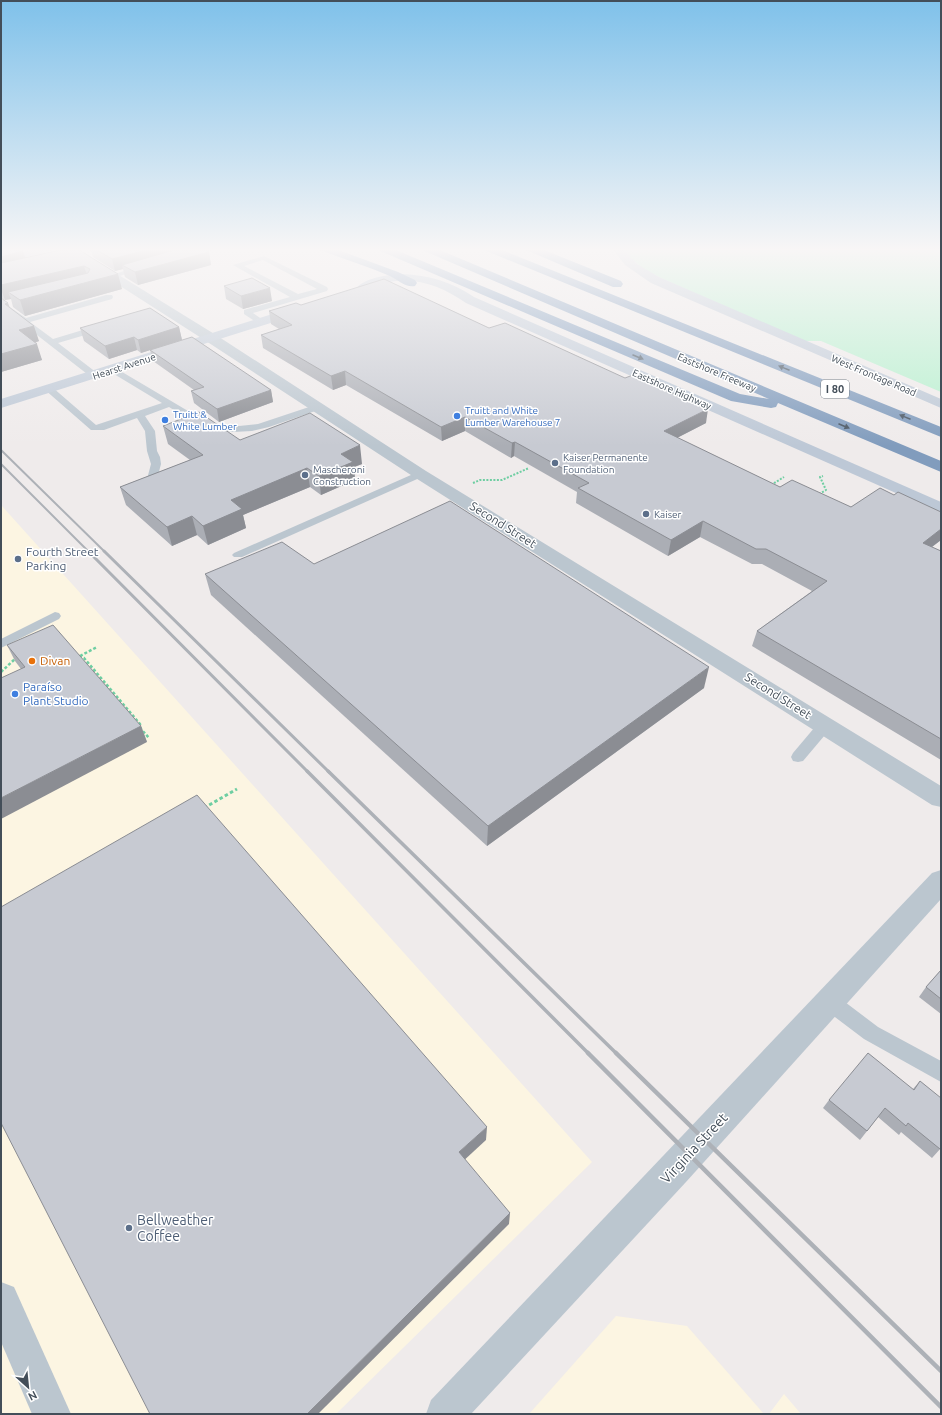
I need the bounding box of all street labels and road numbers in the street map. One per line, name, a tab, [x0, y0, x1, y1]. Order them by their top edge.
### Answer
street label: Hearst Avenue	[91, 351, 157, 382]
street label: Eastshore Freeway	[676, 351, 758, 394]
street label: West Frontage Road	[830, 353, 918, 398]
street label: Eastshore Highway	[631, 367, 713, 412]
road number: I 80	[821, 380, 849, 398]
street label: Second Street	[468, 499, 539, 550]
street label: Second Street	[743, 670, 814, 721]
street label: Virginia Street	[657, 1109, 731, 1187]

